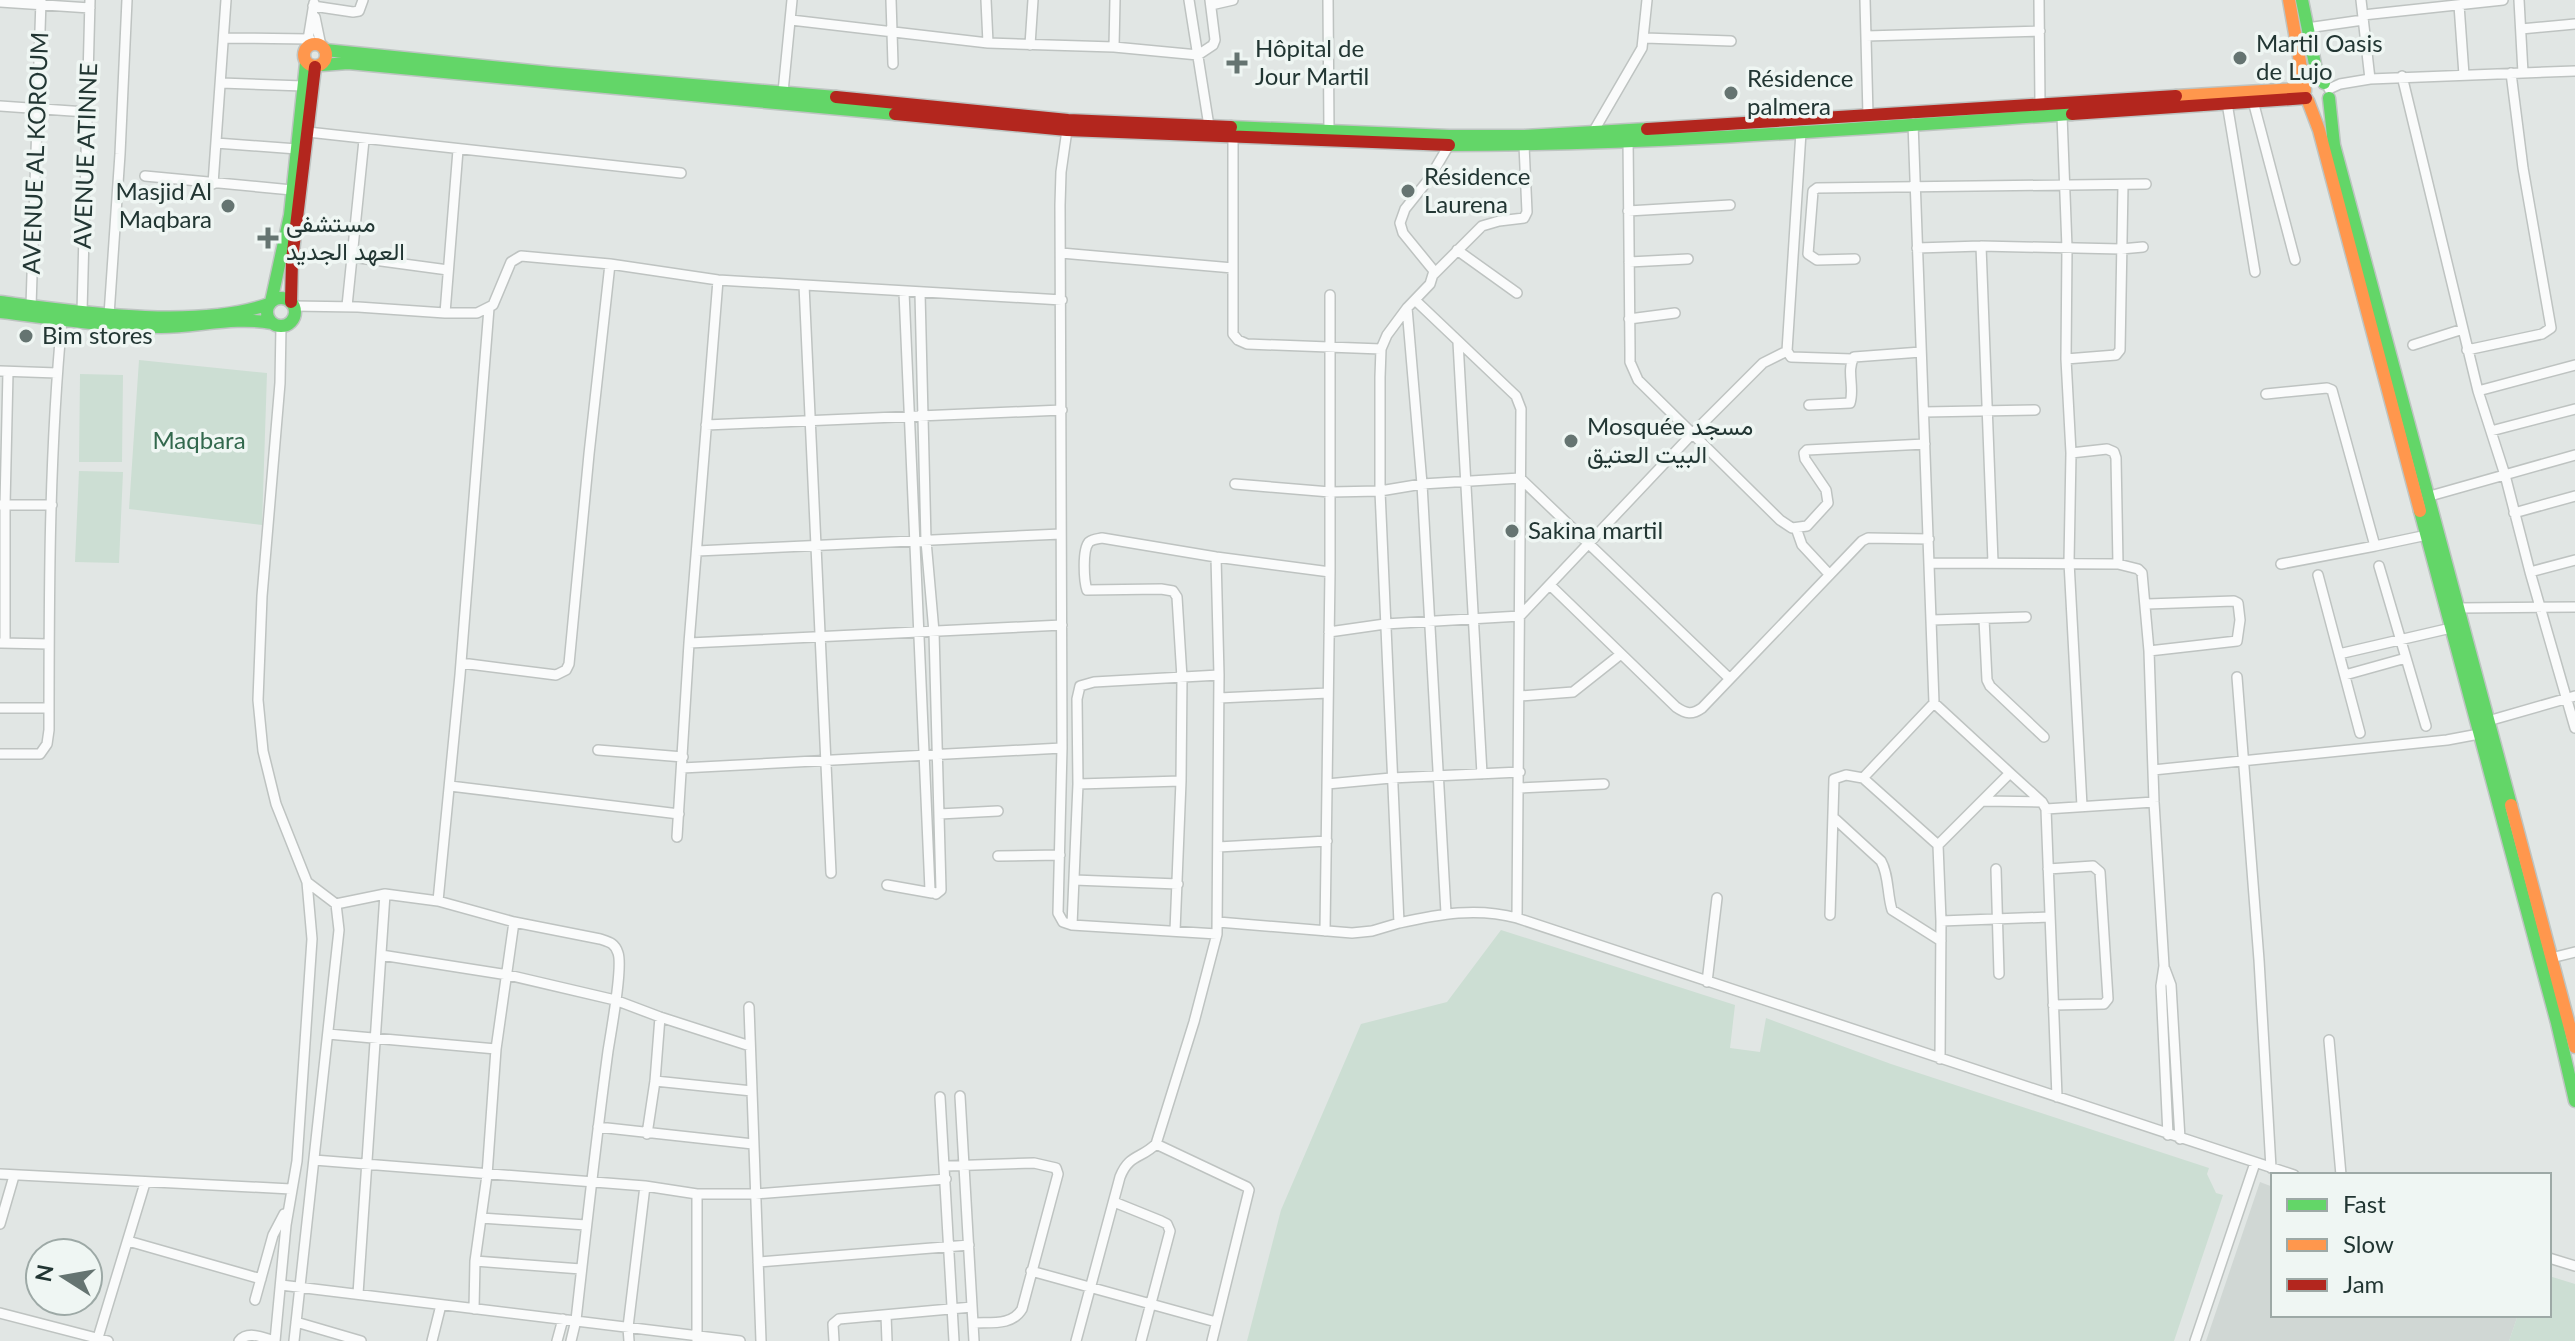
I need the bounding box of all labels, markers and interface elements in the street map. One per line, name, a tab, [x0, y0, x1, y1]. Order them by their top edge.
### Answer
place label: Martil Oasis de Lujo	[2256, 28, 2383, 85]
street label: AVENUE AL KOROUM	[16, 31, 53, 275]
place label: Hôpital de Jour Martil	[1255, 33, 1369, 90]
marker: Martil Oasis de Lujo	[2231, 49, 2249, 67]
marker: Hôpital de Jour Martil	[1226, 52, 1248, 74]
street label: AVENUE ATINNE	[67, 62, 102, 249]
place label: Résidence palmera	[1747, 63, 1854, 120]
marker: Résidence palmera	[1722, 84, 1740, 102]
place label: Résidence Laurena	[1424, 161, 1531, 218]
place label: Masjid Al Maqbara	[116, 176, 212, 233]
marker: Résidence Laurena	[1399, 182, 1417, 200]
marker: Masjid Al Maqbara	[219, 197, 237, 215]
place label: مستشفى العهد الجديد	[286, 208, 405, 267]
marker: مستشفى العهد الجديد	[257, 227, 279, 249]
place label: Bim stores	[42, 320, 153, 349]
marker: Bim stores	[17, 327, 35, 345]
place label: Mosquée مسجد البيت العتيق	[1587, 411, 1753, 469]
park label: Maqbara	[152, 425, 246, 454]
marker: Mosquée مسجد البيت العتيق	[1562, 432, 1580, 450]
place label: Sakina martil	[1528, 515, 1663, 544]
marker: Sakina martil	[1503, 522, 1521, 540]
legend	[2271, 1173, 2551, 1317]
text: Fast	[2343, 1189, 2386, 1218]
text: Slow	[2343, 1229, 2394, 1258]
north arrow	[24, 1237, 104, 1317]
text: N	[29, 1262, 59, 1284]
text: Jam	[2343, 1269, 2384, 1298]

